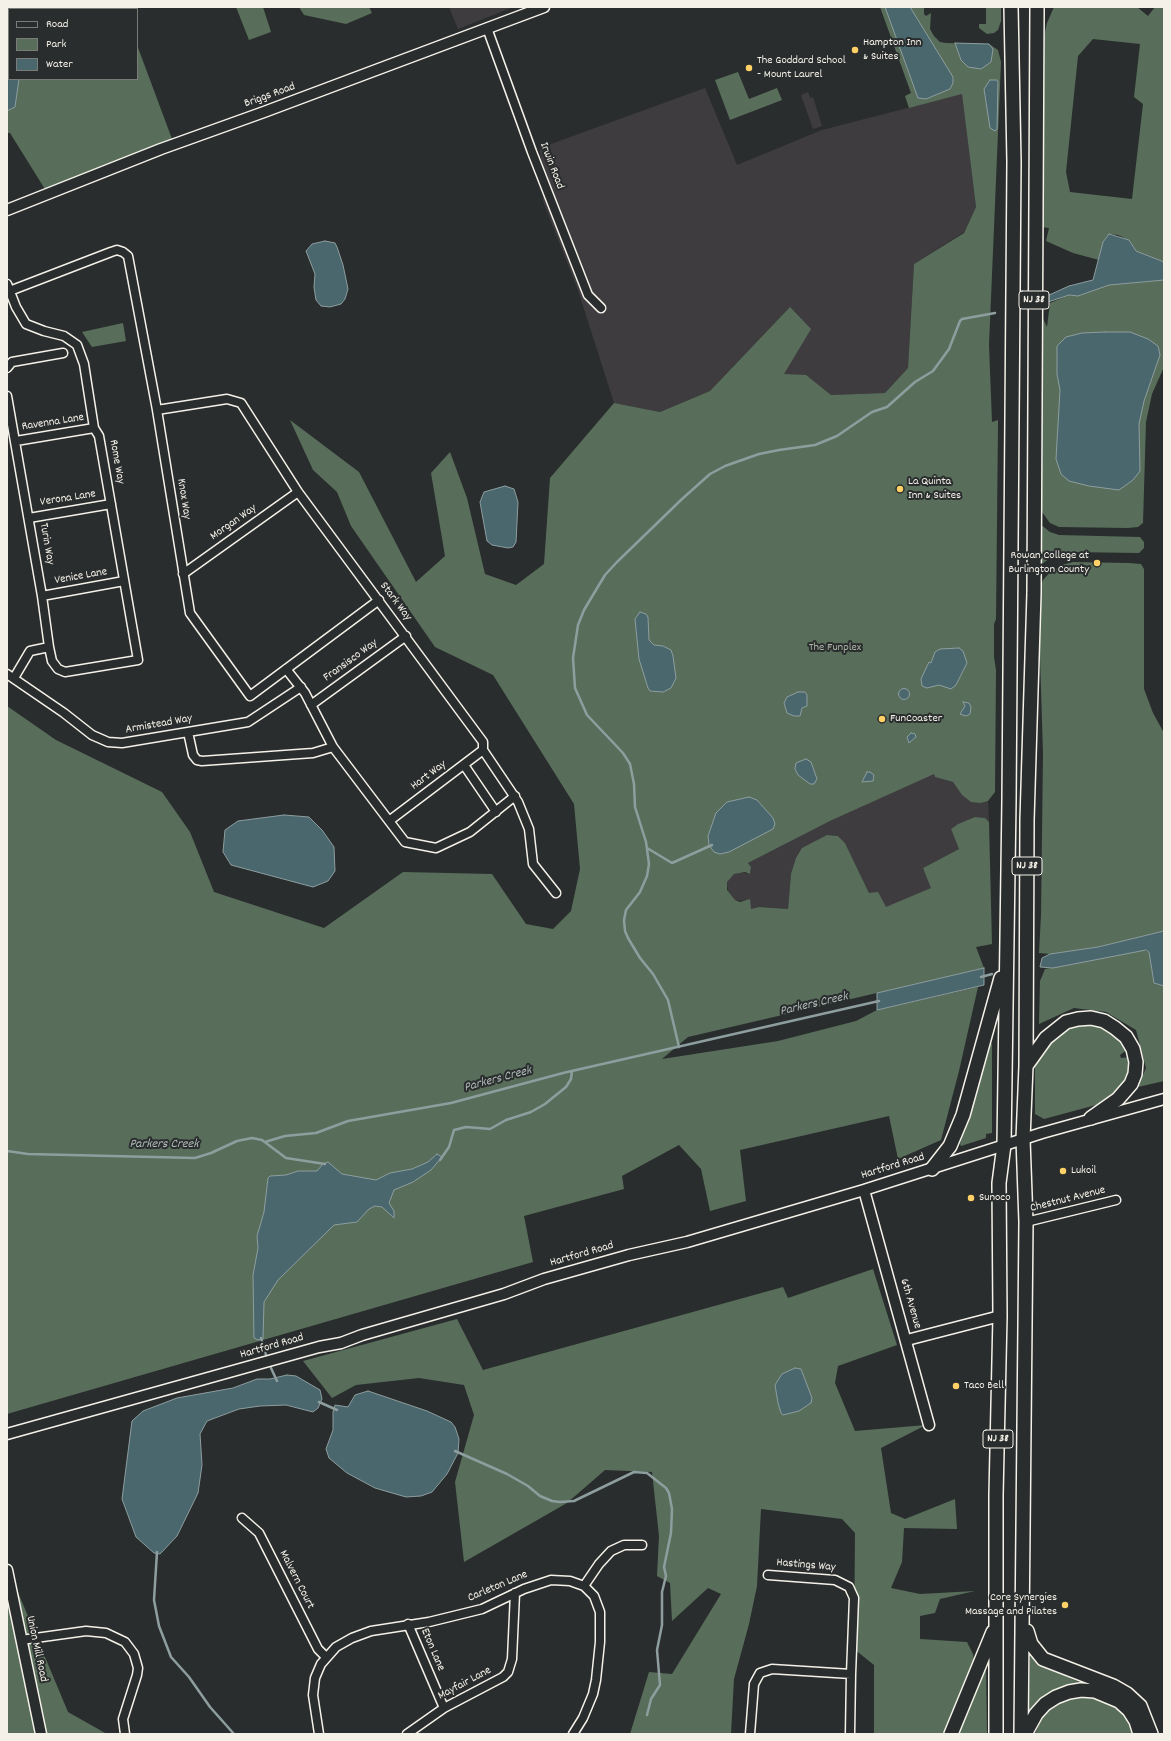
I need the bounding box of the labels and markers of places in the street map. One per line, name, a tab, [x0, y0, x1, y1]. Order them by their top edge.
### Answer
place label: Hampton Inn & Suites	[863, 36, 921, 64]
marker: Hampton Inn & Suites	[850, 45, 860, 55]
place label: The Goddard School - Mount Laurel	[757, 54, 846, 82]
marker: The Goddard School - Mount Laurel	[744, 63, 754, 73]
place label: La Quinta Inn & Suites	[908, 475, 961, 503]
marker: La Quinta Inn & Suites	[895, 484, 905, 494]
place label: Rowan College at Burlington County	[1009, 549, 1089, 577]
marker: Rowan College at Burlington County	[1092, 558, 1102, 568]
place label: FunCoaster	[890, 712, 942, 726]
marker: FunCoaster	[877, 714, 887, 724]
place label: Lukoil	[1071, 1164, 1096, 1178]
marker: Lukoil	[1058, 1166, 1068, 1176]
place label: Sunoco	[979, 1191, 1011, 1205]
marker: Sunoco	[966, 1193, 976, 1203]
place label: Taco Bell	[964, 1379, 1004, 1393]
marker: Taco Bell	[951, 1381, 961, 1391]
place label: Core Synergies Massage and Pilates	[965, 1591, 1057, 1619]
marker: Core Synergies Massage and Pilates	[1060, 1600, 1070, 1610]

